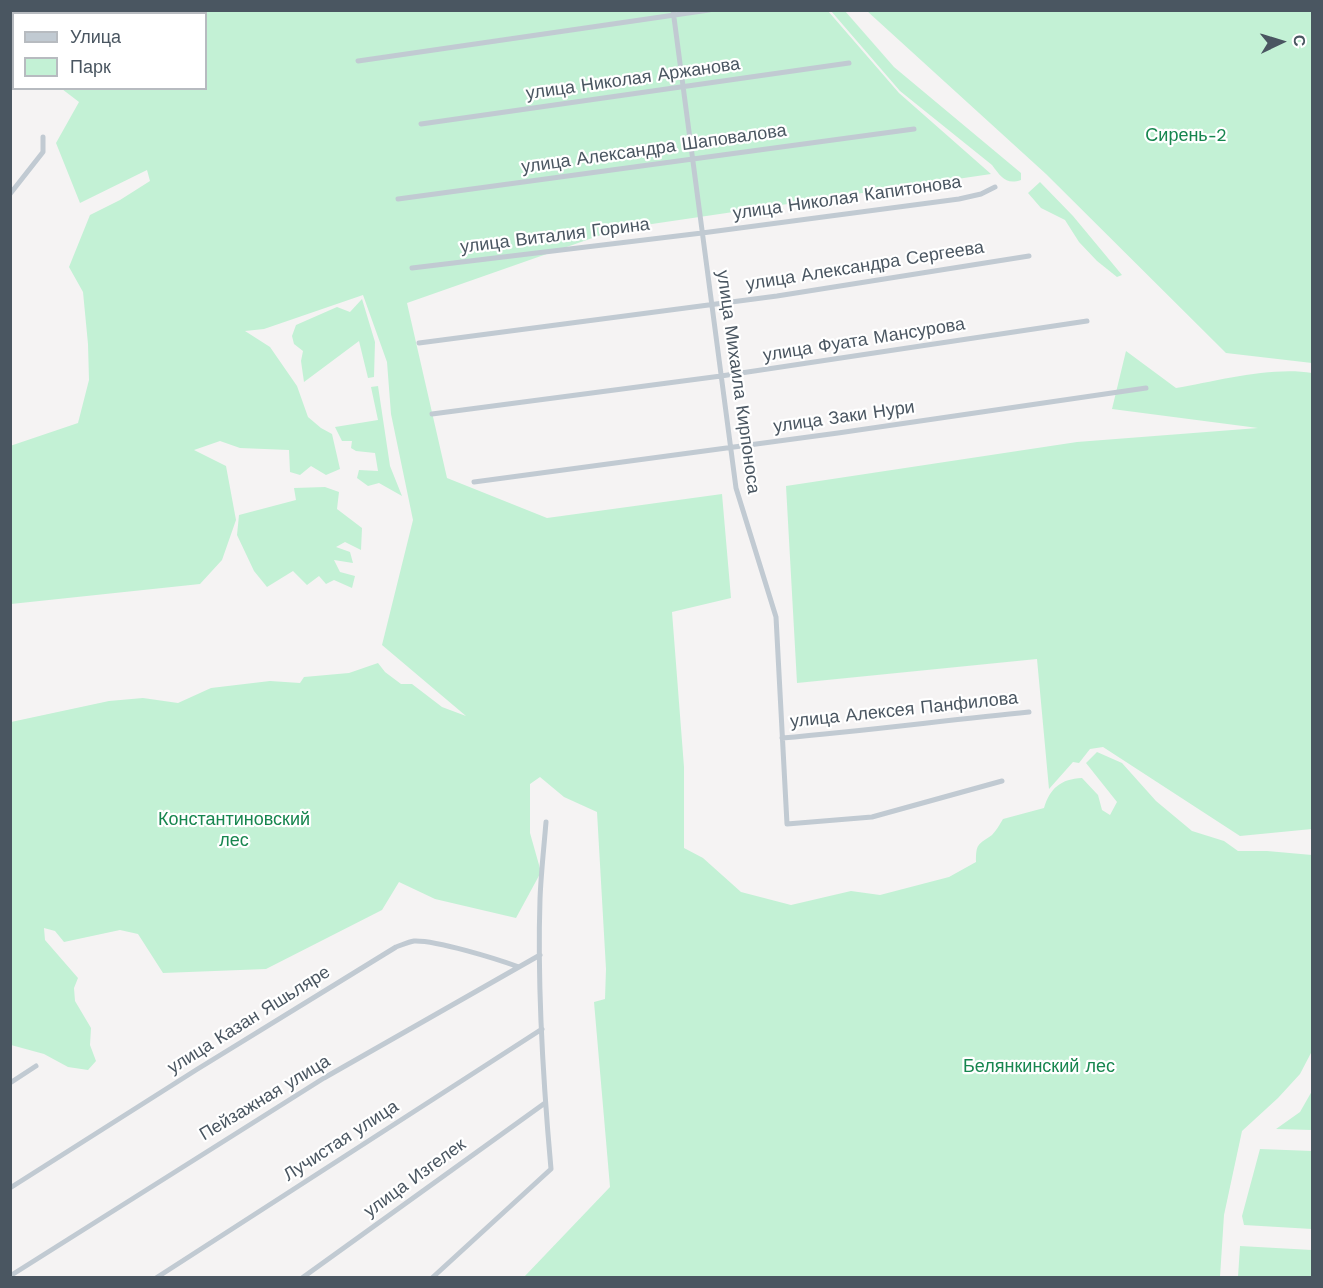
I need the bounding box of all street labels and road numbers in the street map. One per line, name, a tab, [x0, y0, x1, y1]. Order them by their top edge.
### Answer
street label: улица Николая Аржанова	[524, 53, 742, 105]
street label: улица Александра Шаповалова	[520, 120, 788, 178]
street label: улица Николая Капитонова	[731, 171, 963, 225]
street label: улица Виталия Горина	[459, 214, 651, 258]
street label: улица Александра Сергеева	[745, 237, 985, 295]
street label: улица Михаила Кирпоноса	[712, 269, 764, 495]
street label: улица Фуата Мансурова	[761, 313, 967, 367]
street label: улица Заки Нури	[772, 396, 916, 438]
street label: улица Алексея Панфилова	[789, 687, 1019, 733]
street label: улица Казан Яшьляре	[164, 961, 334, 1079]
street label: Пейзажная улица	[196, 1050, 334, 1146]
street label: Лучистая улица	[279, 1096, 403, 1186]
street label: улица Изгелек	[360, 1134, 470, 1222]

